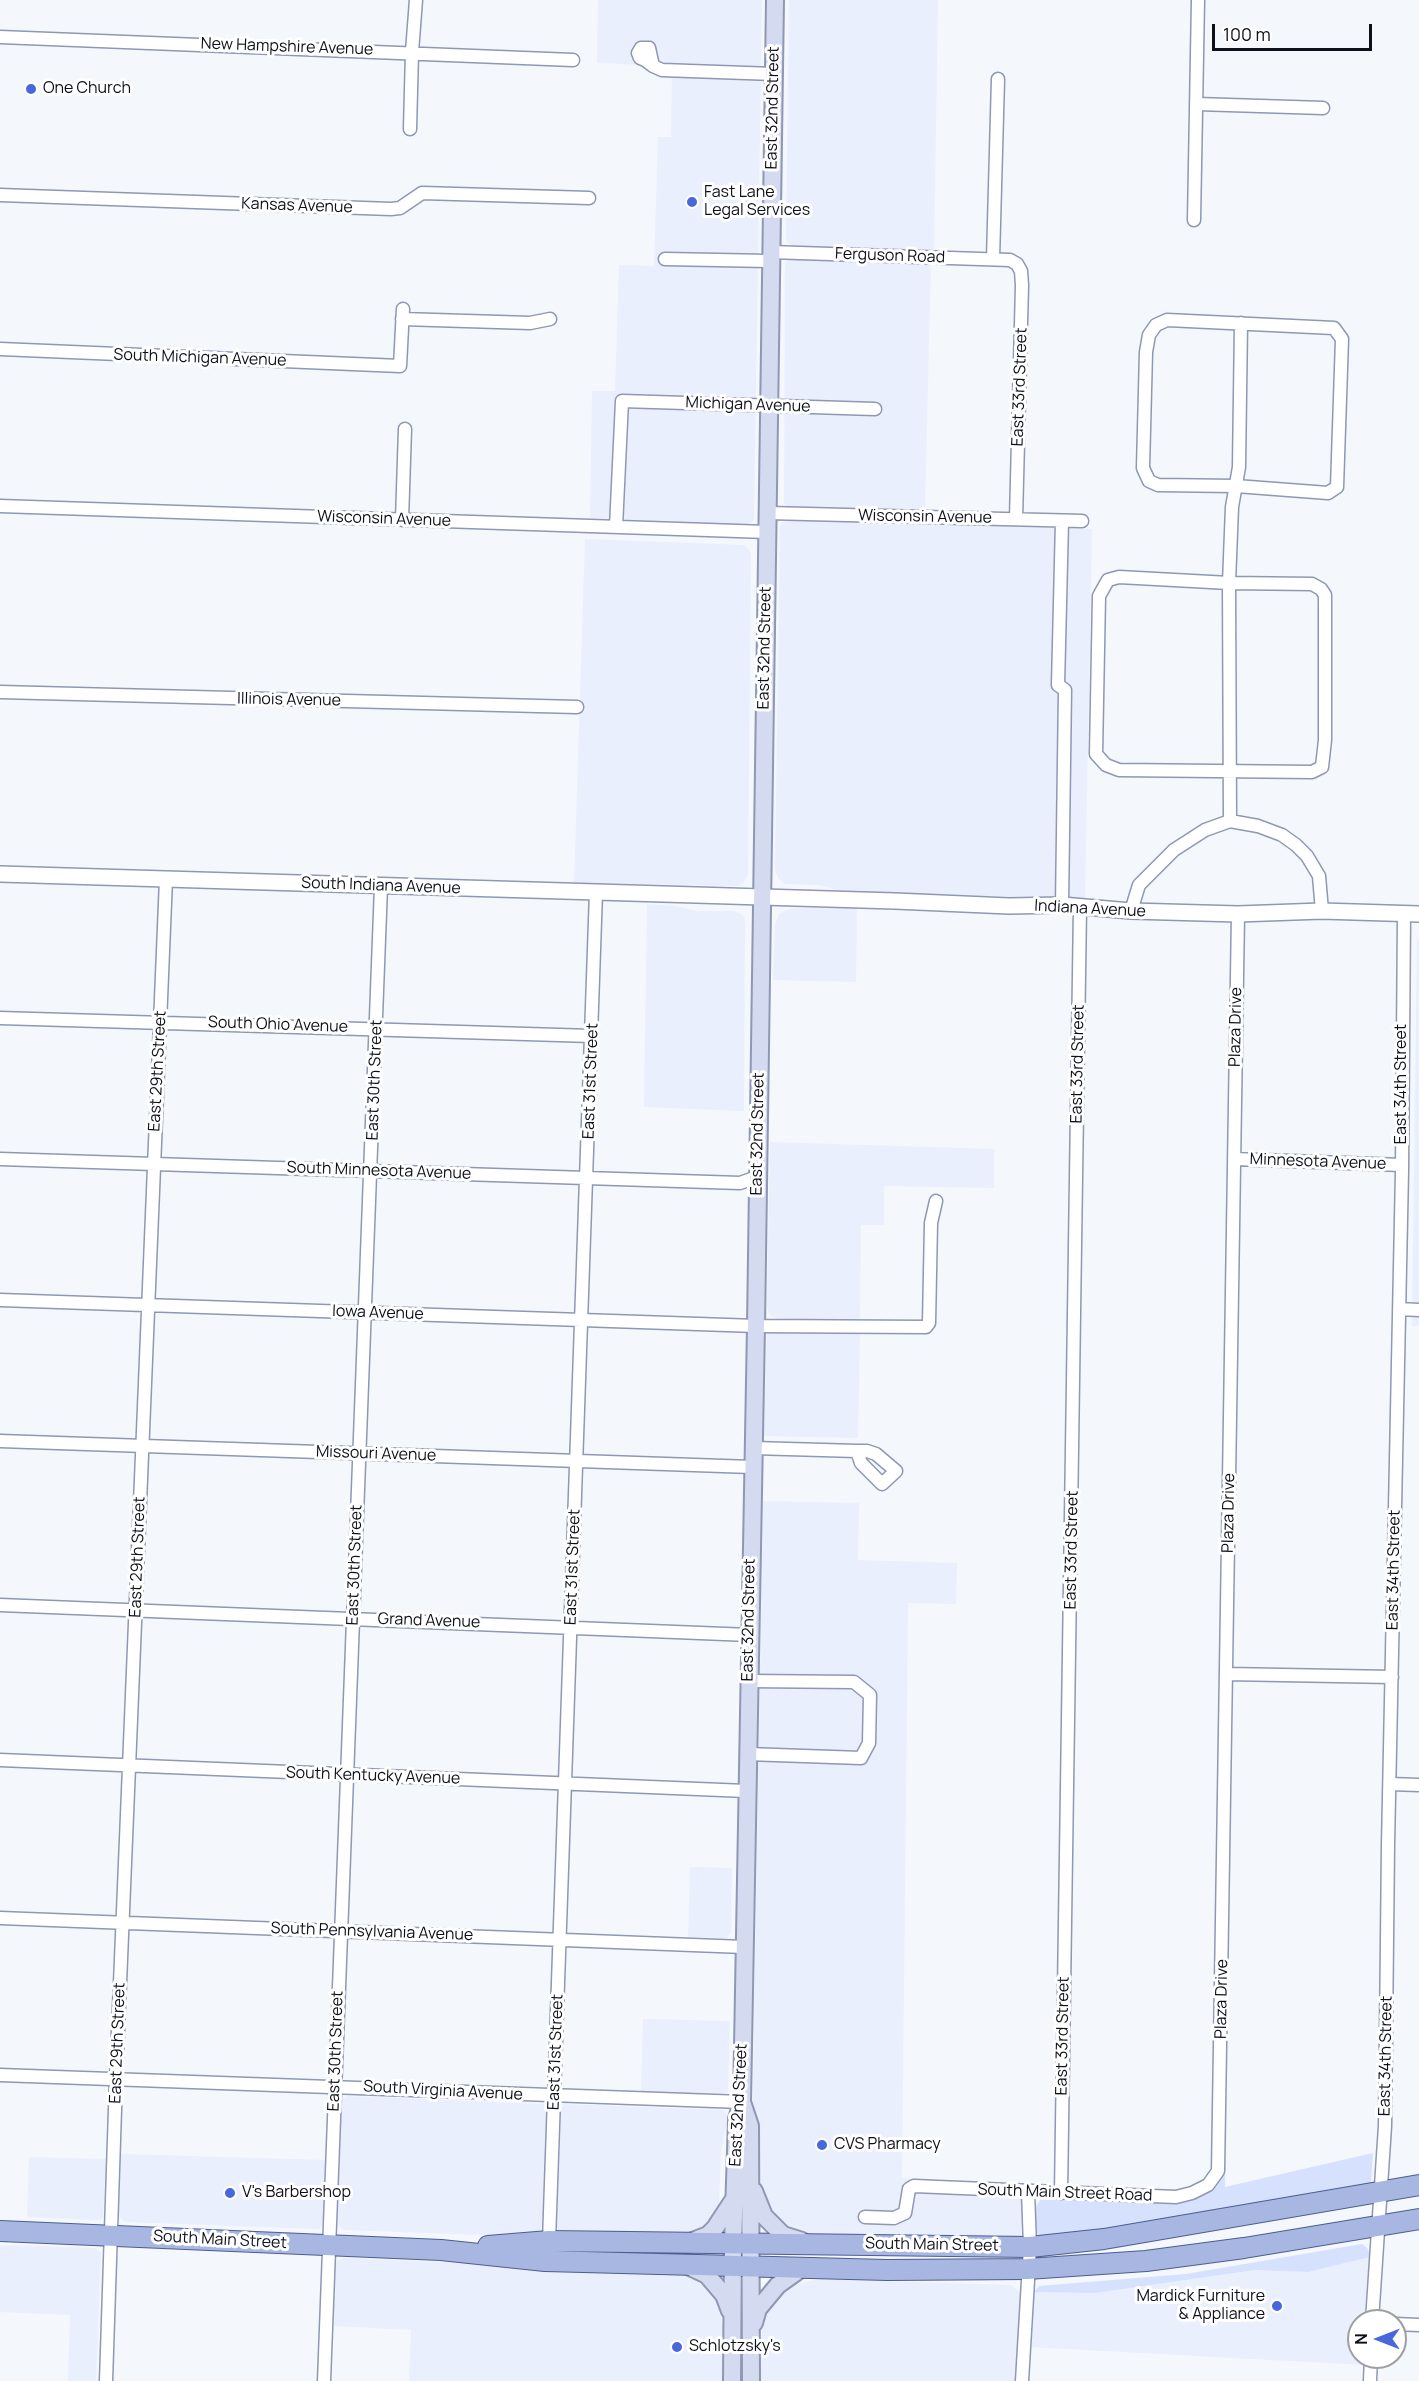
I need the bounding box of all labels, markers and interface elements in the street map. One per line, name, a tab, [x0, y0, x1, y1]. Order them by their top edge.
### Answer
scale bar	[1215, 12, 1376, 50]
text: 100 m	[1223, 22, 1271, 46]
street label: New Hampshire Avenue	[200, 34, 374, 60]
street label: East 32nd Street	[762, 46, 784, 170]
place label: One Church	[43, 79, 131, 99]
marker: One Church	[24, 82, 38, 96]
place label: Fast Lane Legal Services	[704, 183, 810, 221]
street label: Kansas Avenue	[241, 194, 353, 218]
marker: Fast Lane Legal Services	[685, 195, 699, 209]
street label: Ferguson Road	[835, 244, 945, 268]
street label: East 33rd Street	[1008, 327, 1032, 447]
street label: South Michigan Avenue	[113, 345, 287, 371]
street label: Michigan Avenue	[685, 393, 811, 417]
street label: Wisconsin Avenue	[858, 506, 992, 528]
street label: Wisconsin Avenue	[317, 507, 451, 531]
street label: East 32nd Street	[754, 586, 776, 710]
street label: Illinois Avenue	[237, 689, 341, 711]
street label: South Indiana Avenue	[301, 874, 461, 898]
street label: Indiana Avenue	[1034, 896, 1146, 922]
street label: Plaza Drive	[1226, 987, 1246, 1067]
street label: East 33rd Street	[1067, 1004, 1089, 1124]
street label: East 29th Street	[145, 1010, 171, 1132]
street label: South Ohio Avenue	[208, 1013, 348, 1037]
street label: East 30th Street	[363, 1019, 387, 1141]
street label: East 31st Street	[579, 1023, 603, 1139]
street label: East 34th Street	[1392, 1024, 1412, 1144]
street label: East 32nd Street	[747, 1072, 769, 1196]
street label: Minnesota Avenue	[1249, 1150, 1387, 1174]
street label: South Minnesota Avenue	[286, 1158, 472, 1184]
street label: Iowa Avenue	[332, 1302, 424, 1324]
street label: Missouri Avenue	[315, 1442, 437, 1466]
street label: Plaza Drive	[1219, 1473, 1239, 1553]
street label: East 33rd Street	[1061, 1490, 1083, 1610]
street label: East 29th Street	[126, 1496, 150, 1618]
street label: East 30th Street	[343, 1504, 367, 1626]
street label: East 31st Street	[561, 1509, 585, 1625]
street label: East 34th Street	[1383, 1510, 1405, 1630]
street label: East 32nd Street	[738, 1558, 760, 1682]
street label: Grand Avenue	[377, 1610, 481, 1632]
street label: South Kentucky Avenue	[285, 1763, 461, 1789]
street label: South Pennsylvania Avenue	[270, 1919, 474, 1945]
street label: Plaza Drive	[1212, 1959, 1232, 2039]
street label: East 33rd Street	[1052, 1976, 1074, 2096]
street label: East 29th Street	[106, 1982, 130, 2104]
street label: East 30th Street	[324, 1990, 348, 2112]
street label: East 31st Street	[544, 1994, 568, 2110]
street label: East 34th Street	[1375, 1996, 1397, 2116]
street label: East 32nd Street	[726, 2043, 752, 2167]
street label: South Virginia Avenue	[363, 2077, 523, 2105]
place label: CVS Pharmacy	[834, 2135, 941, 2155]
marker: CVS Pharmacy	[815, 2138, 829, 2152]
street label: South Main Street Road	[977, 2180, 1153, 2206]
place label: V's Barbershop	[242, 2183, 351, 2203]
marker: V's Barbershop	[223, 2186, 237, 2200]
street label: South Main Street	[153, 2227, 287, 2253]
street label: South Main Street	[865, 2234, 999, 2256]
place label: Mardick Furniture & Appliance	[1136, 2287, 1265, 2325]
marker: Mardick Furniture & Appliance	[1270, 2299, 1284, 2313]
north arrow	[1347, 2309, 1407, 2369]
text: N	[1350, 2333, 1372, 2345]
place label: Schlotzsky's	[689, 2337, 781, 2357]
marker: Schlotzsky's	[670, 2340, 684, 2354]

